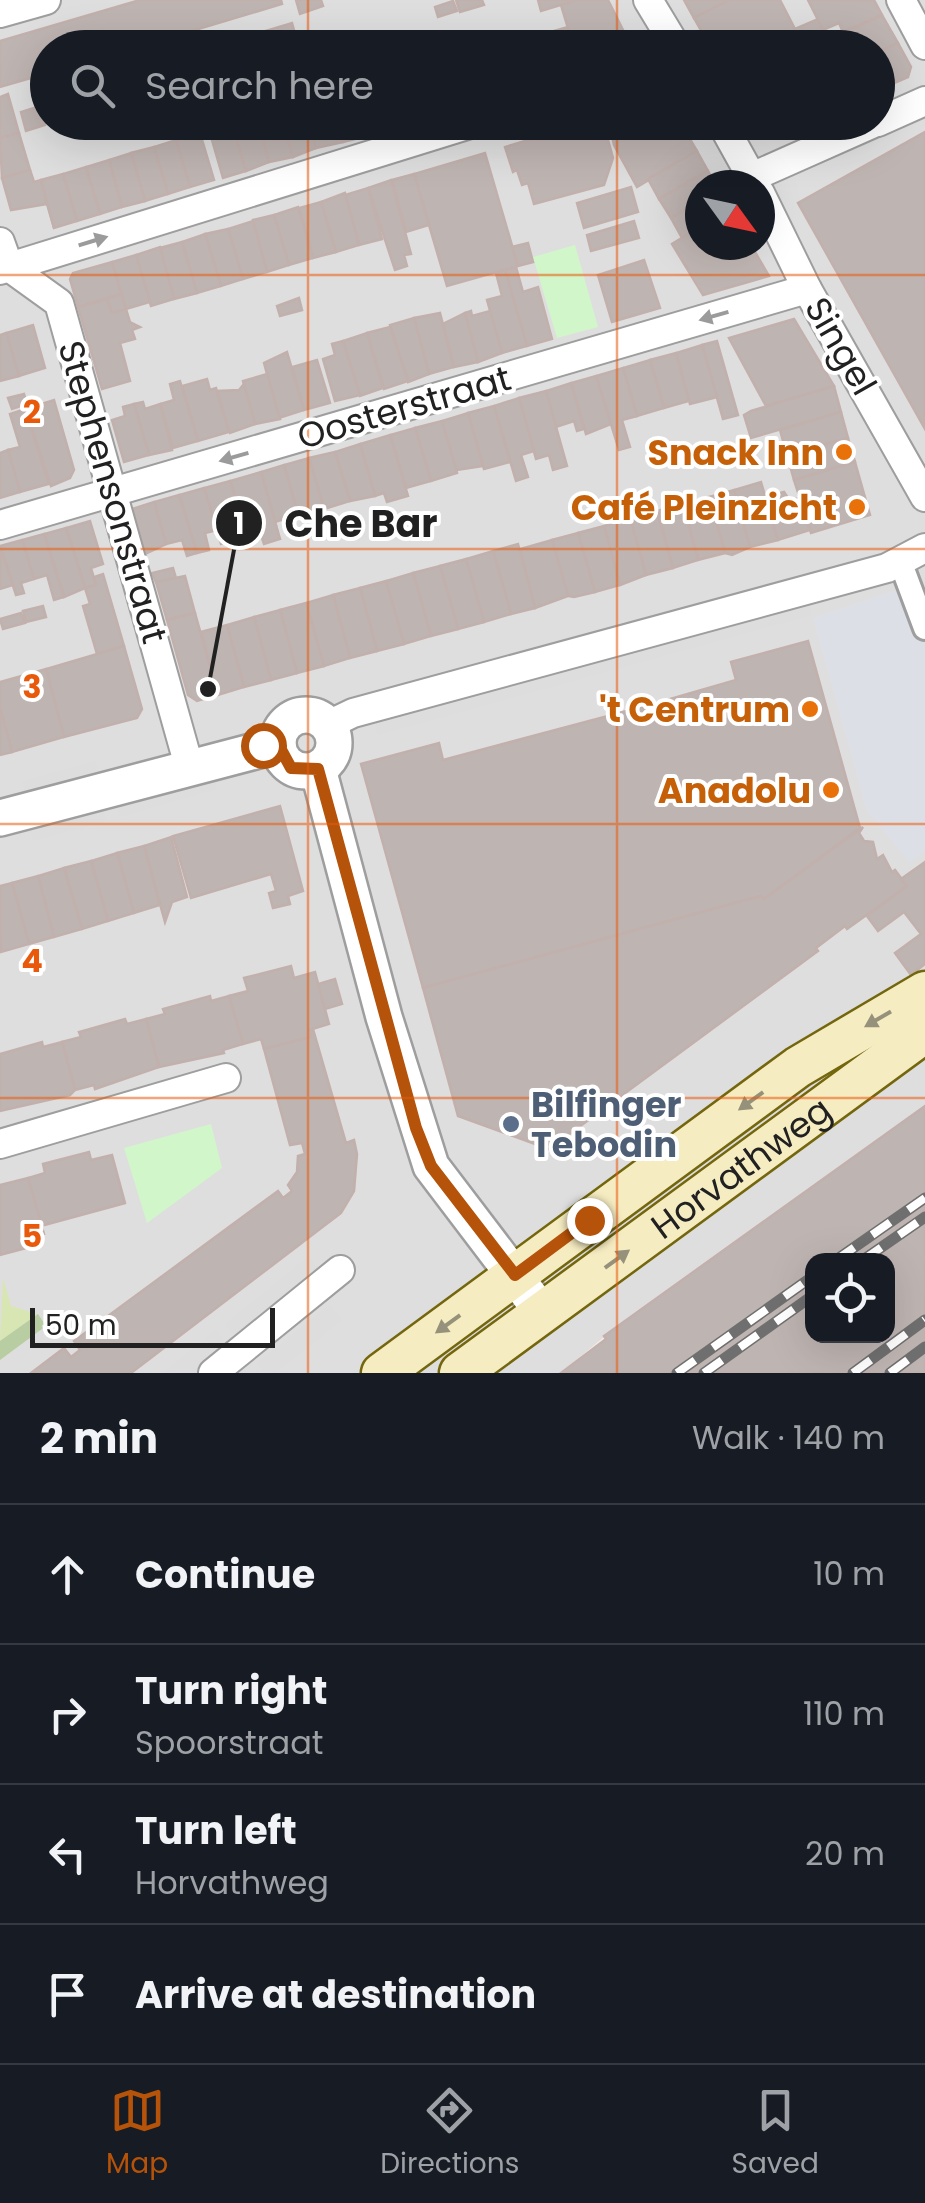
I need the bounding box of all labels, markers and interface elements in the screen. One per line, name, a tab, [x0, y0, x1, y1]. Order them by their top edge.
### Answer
search box	[30, 30, 895, 140]
icon: search	[65, 58, 120, 113]
text: Search here	[145, 59, 374, 112]
north arrow	[685, 170, 775, 260]
one-way arrow	[78, 233, 109, 248]
street label: Singel	[793, 288, 889, 404]
one-way arrow	[698, 309, 728, 324]
street label: Stephensonstraat	[46, 335, 180, 649]
street label: Oosterstraat	[292, 353, 516, 461]
text: 2	[23, 389, 41, 434]
place label: Snack Inn	[647, 428, 824, 477]
marker: Snack Inn	[833, 441, 855, 463]
one-way arrow	[218, 450, 249, 465]
place label: Café Pleinzicht	[571, 483, 837, 532]
callout: Che Bar	[214, 489, 457, 557]
marker: Café Pleinzicht	[846, 496, 868, 518]
text: Che Bar	[284, 497, 438, 550]
text: 1	[233, 502, 245, 545]
text: 3	[22, 664, 42, 709]
place label: 't Centrum	[599, 685, 790, 734]
marker: 't Centrum	[799, 698, 821, 720]
route start	[241, 723, 287, 769]
place label: Anadolu	[658, 766, 811, 815]
marker: Anadolu	[820, 779, 842, 801]
text: 4	[21, 938, 43, 983]
one-way arrow	[864, 1010, 892, 1028]
place label: Bilfinger Tebodin	[531, 1080, 682, 1169]
street label: Horvathweg	[641, 1085, 841, 1250]
one-way arrow	[737, 1091, 764, 1111]
marker: Bilfinger Tebodin	[500, 1113, 522, 1135]
route end	[567, 1198, 613, 1244]
text: 5	[22, 1213, 42, 1258]
one-way arrow	[603, 1250, 630, 1269]
map controls	[805, 1253, 895, 1343]
button: locate	[805, 1253, 895, 1343]
scale bar	[30, 1303, 275, 1348]
text: 50 m	[45, 1306, 116, 1345]
one-way arrow	[435, 1314, 462, 1333]
text: 2 min	[40, 1409, 158, 1468]
text: Walk · 140 m	[692, 1415, 885, 1460]
icon: ahead	[40, 1547, 95, 1602]
text: Continue	[135, 1548, 315, 1601]
text: 10 m	[813, 1551, 885, 1596]
text: Turn right	[135, 1664, 327, 1717]
icon: right	[40, 1687, 95, 1742]
text: 110 m	[803, 1691, 885, 1736]
text: Spoorstraat	[135, 1720, 324, 1765]
text: Turn left	[135, 1804, 297, 1857]
icon: left	[40, 1827, 95, 1882]
text: 20 m	[805, 1831, 885, 1876]
text: Horvathweg	[135, 1860, 329, 1905]
icon: arrive	[40, 1967, 95, 2022]
text: Arrive at destination	[135, 1968, 536, 2021]
tab: Map	[106, 2083, 168, 2185]
tab: Directions	[380, 2083, 519, 2185]
tab: Saved	[732, 2083, 819, 2185]

